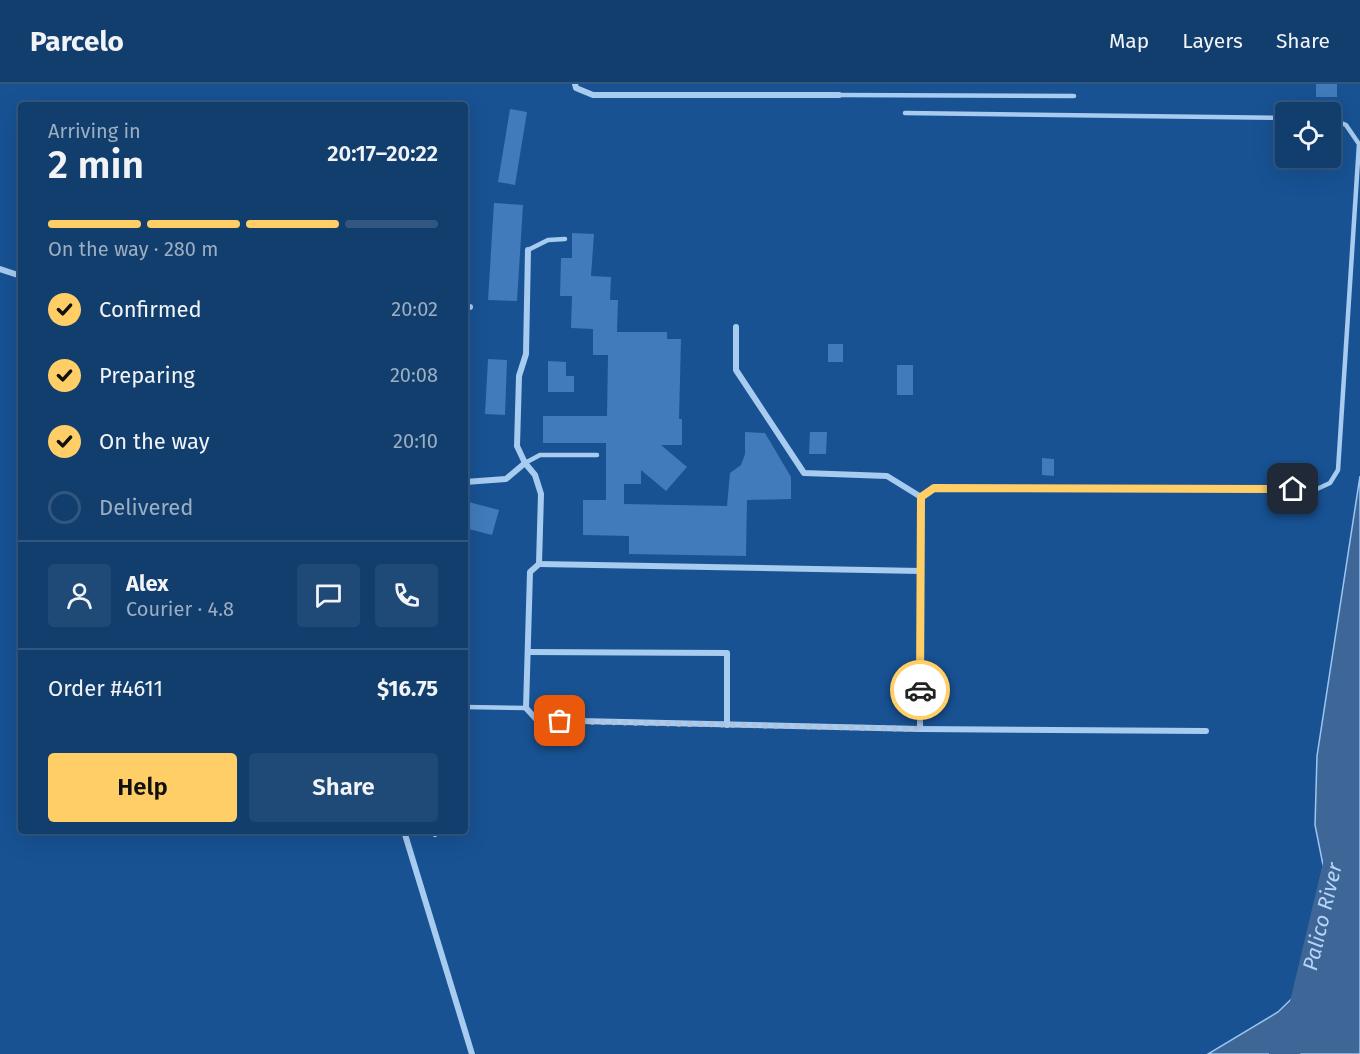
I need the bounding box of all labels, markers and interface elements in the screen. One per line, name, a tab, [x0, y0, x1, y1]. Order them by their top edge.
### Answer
text: Parcelo	[30, 25, 124, 58]
text: Map	[1109, 28, 1149, 54]
text: Layers	[1182, 28, 1243, 54]
text: Share	[1276, 28, 1330, 54]
map controls	[1275, 102, 1341, 168]
button: locate	[1275, 102, 1341, 168]
text: Arriving in	[48, 119, 141, 143]
text: 20:17–20:22	[327, 140, 438, 167]
text: 2 min	[48, 142, 144, 188]
text: On the way · 280 m	[48, 237, 218, 261]
icon: check	[48, 293, 81, 326]
text: Confirmed	[99, 296, 202, 323]
text: 20:02	[391, 297, 438, 321]
icon: check	[48, 359, 81, 392]
text: Preparing	[99, 362, 195, 389]
text: 20:08	[390, 363, 438, 387]
icon: check	[48, 425, 81, 458]
text: On the way	[99, 428, 210, 455]
text: 20:10	[393, 429, 438, 453]
pin	[1267, 463, 1318, 514]
icon: home	[1276, 472, 1309, 505]
text: Delivered	[99, 494, 194, 521]
button: person	[48, 564, 111, 627]
button: chat	[297, 564, 360, 627]
button: phone	[375, 564, 438, 627]
text: Alex	[126, 570, 169, 597]
text: Courier · 4.8	[126, 597, 234, 621]
courier	[890, 660, 950, 720]
icon: car	[904, 674, 937, 707]
text: Order #4611	[48, 675, 163, 702]
text: $16.75	[377, 675, 438, 702]
pin	[534, 695, 585, 746]
icon: bag	[543, 704, 576, 737]
button: Help	[48, 753, 237, 822]
button: Share	[249, 753, 438, 822]
water label: Palico River	[1297, 859, 1348, 973]

